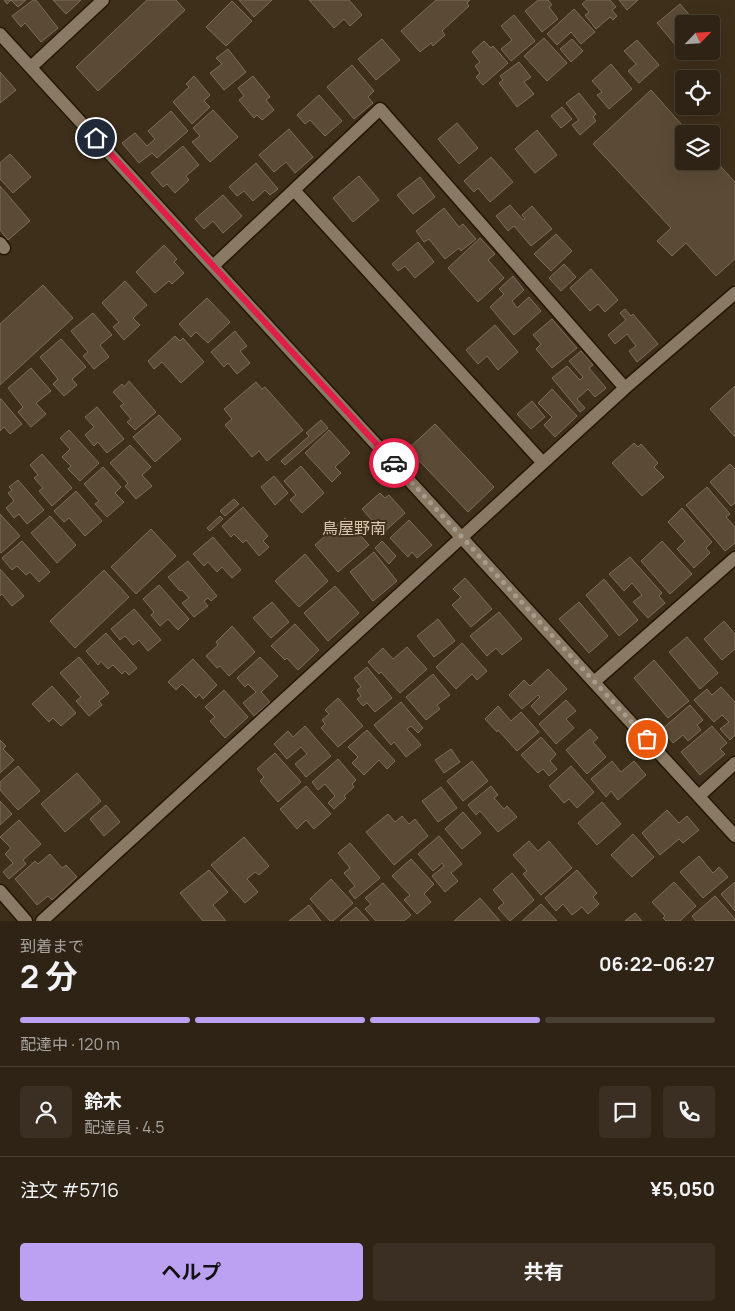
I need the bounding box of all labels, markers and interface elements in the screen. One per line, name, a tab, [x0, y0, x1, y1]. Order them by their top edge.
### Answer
north arrow	[675, 15, 720, 60]
map controls	[675, 15, 720, 170]
button: locate	[675, 70, 720, 115]
pin	[75, 117, 117, 159]
icon: home	[82, 124, 110, 152]
button: layers	[675, 125, 720, 170]
courier	[369, 438, 419, 488]
icon: car	[380, 449, 408, 477]
district label: 鳥屋野南	[322, 517, 386, 539]
pin	[626, 718, 668, 760]
icon: bag	[633, 725, 661, 753]
text: 到着まで	[20, 935, 84, 957]
text: 06:22–06:27	[599, 951, 715, 977]
text: 2 分	[20, 954, 77, 998]
text: 配達中 · 120 m	[20, 1033, 120, 1055]
button: person	[20, 1086, 72, 1138]
button: chat	[599, 1086, 651, 1138]
button: phone	[663, 1086, 715, 1138]
text: 鈴木	[84, 1088, 122, 1114]
text: 配達員 · 4.5	[84, 1116, 164, 1138]
text: ¥5,050	[650, 1176, 715, 1202]
text: 注文 #5716	[20, 1177, 119, 1203]
button: ヘルプ	[20, 1243, 363, 1301]
button: 共有	[373, 1243, 715, 1301]

